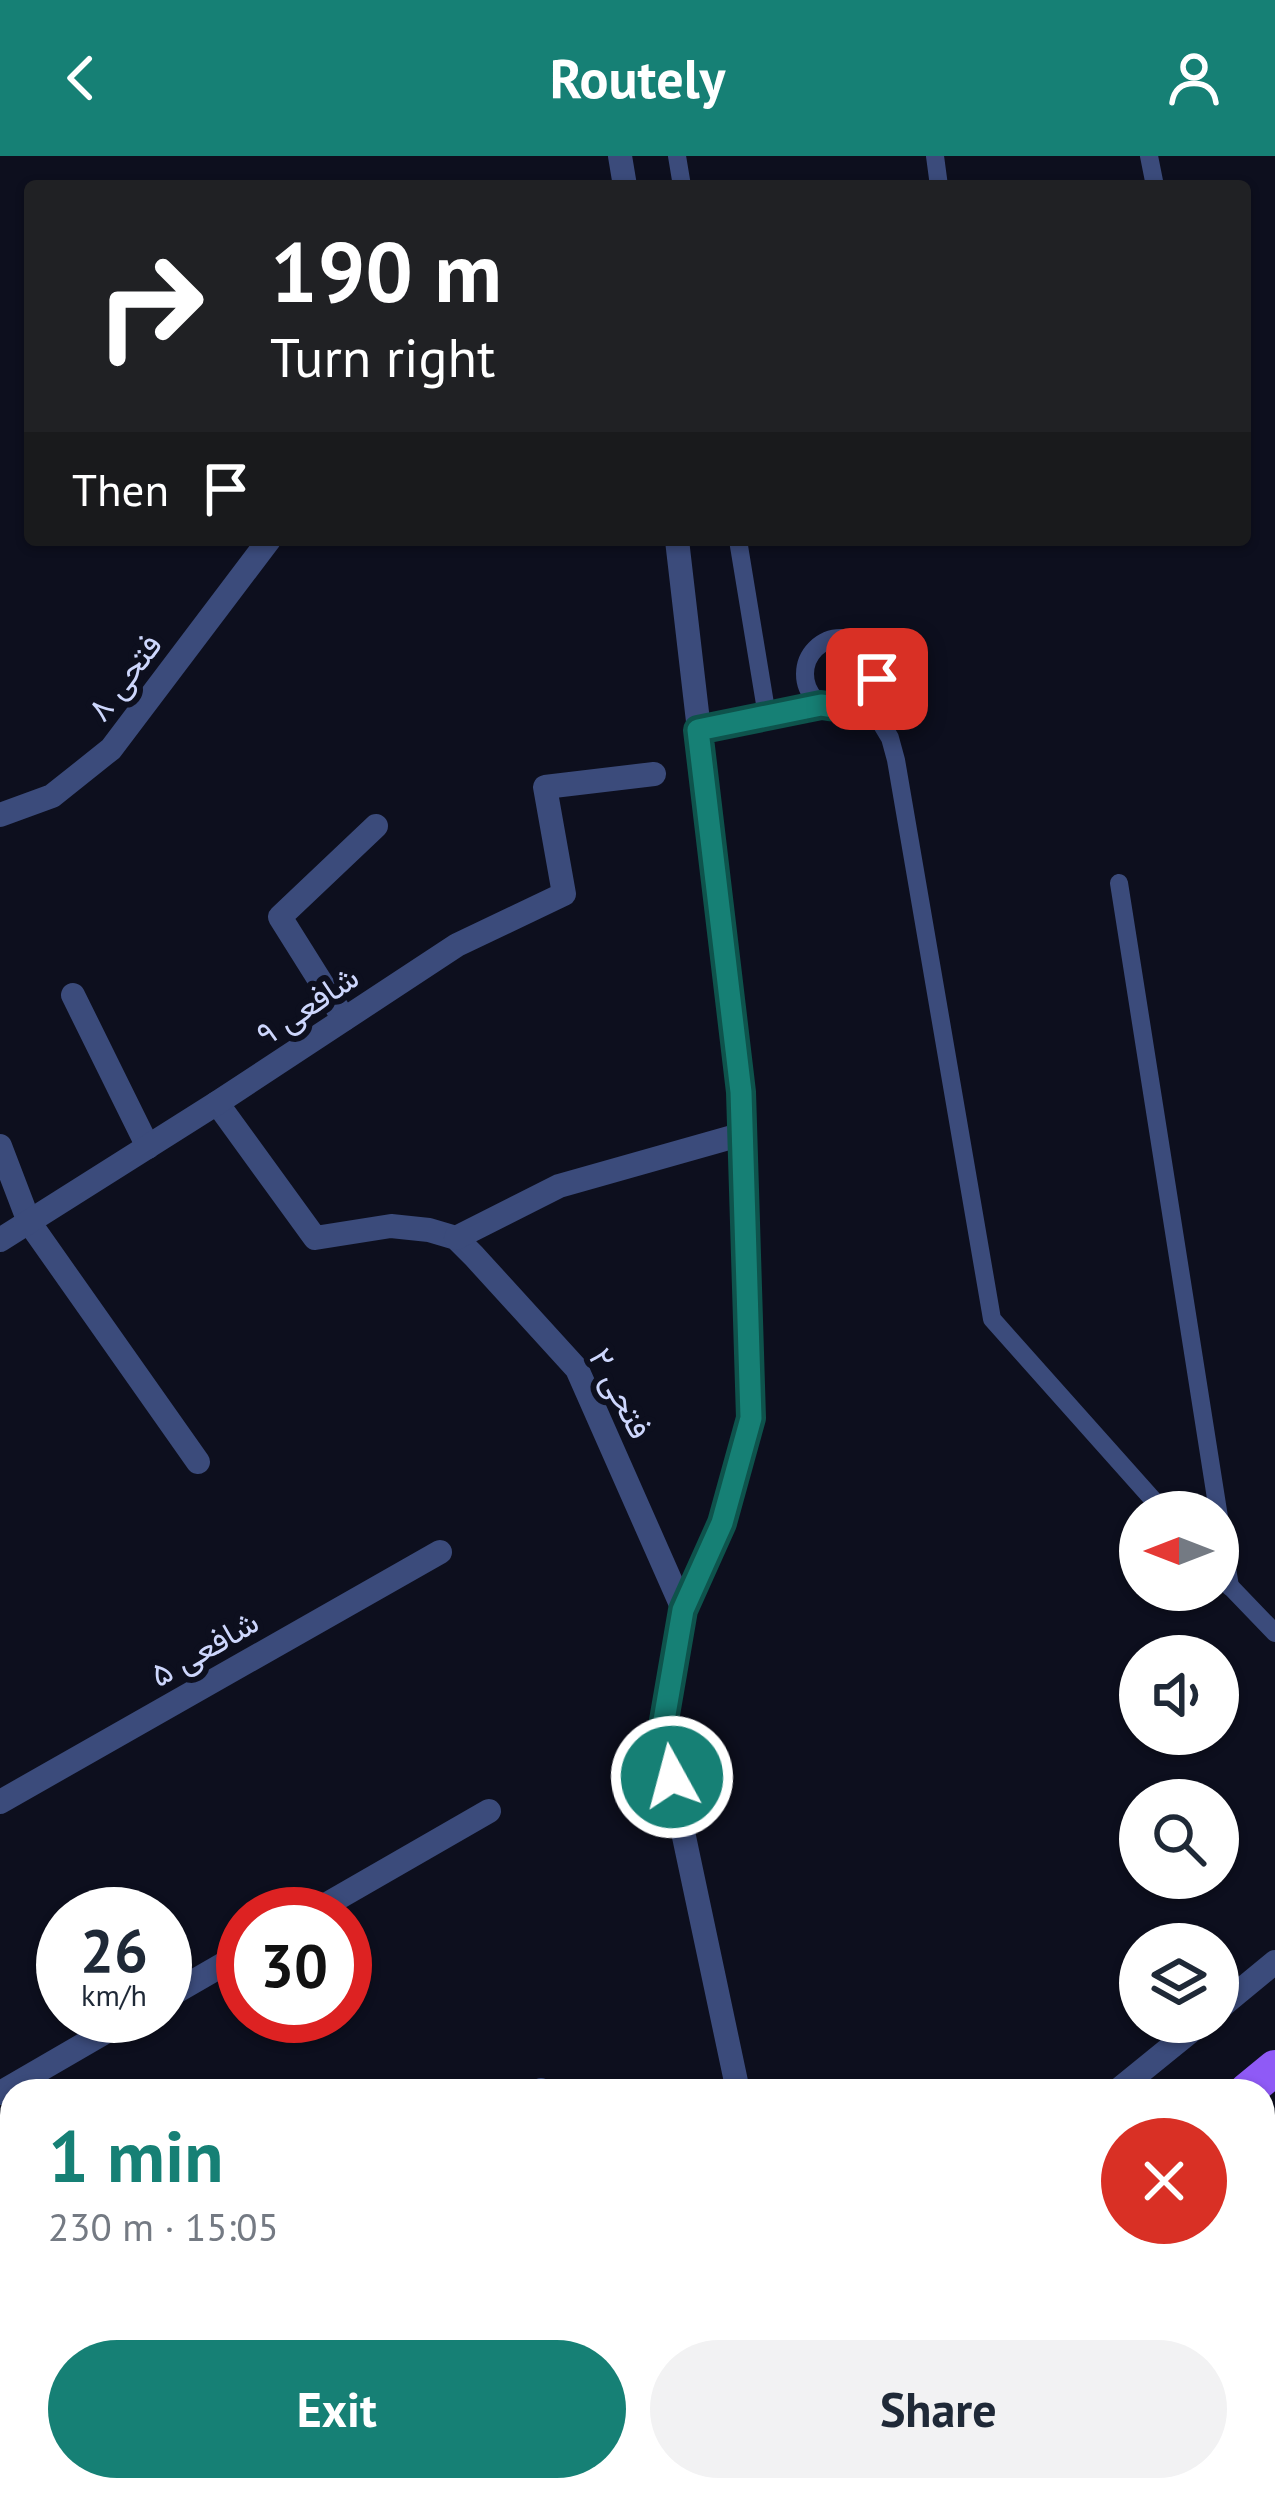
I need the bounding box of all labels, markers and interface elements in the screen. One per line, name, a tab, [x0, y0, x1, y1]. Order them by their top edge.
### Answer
text: Routely	[550, 43, 725, 113]
icon: back	[48, 45, 114, 111]
icon: person	[1161, 45, 1227, 111]
text: 190 m	[270, 216, 502, 325]
icon: right	[72, 228, 228, 384]
text: Turn right	[270, 322, 495, 392]
icon: arrive	[193, 456, 259, 522]
text: Then	[72, 460, 169, 518]
street label: فتحی ۸	[77, 624, 171, 729]
pin	[826, 628, 928, 730]
icon: arrive	[844, 646, 910, 712]
street label: شافعی ۹	[247, 955, 366, 1054]
street label: فتحی ۲	[580, 1340, 663, 1446]
north arrow	[1119, 1491, 1239, 1611]
map controls	[1119, 1491, 1239, 2043]
street label: شافعی ۵	[142, 1599, 266, 1696]
button: sound	[1119, 1635, 1239, 1755]
position arrow	[609, 1714, 735, 1840]
button: search	[1119, 1779, 1239, 1899]
speed limit sign: 30	[216, 1887, 372, 2043]
text: 26	[80, 1911, 148, 1989]
button: layers	[1119, 1923, 1239, 2043]
text: km/h	[81, 1975, 147, 2014]
text: 1 min	[48, 2109, 224, 2202]
button: close	[1101, 2118, 1227, 2244]
text: 230 m · 15:05	[48, 2201, 279, 2252]
button: Exit	[48, 2340, 626, 2478]
button: Share	[650, 2340, 1227, 2478]

